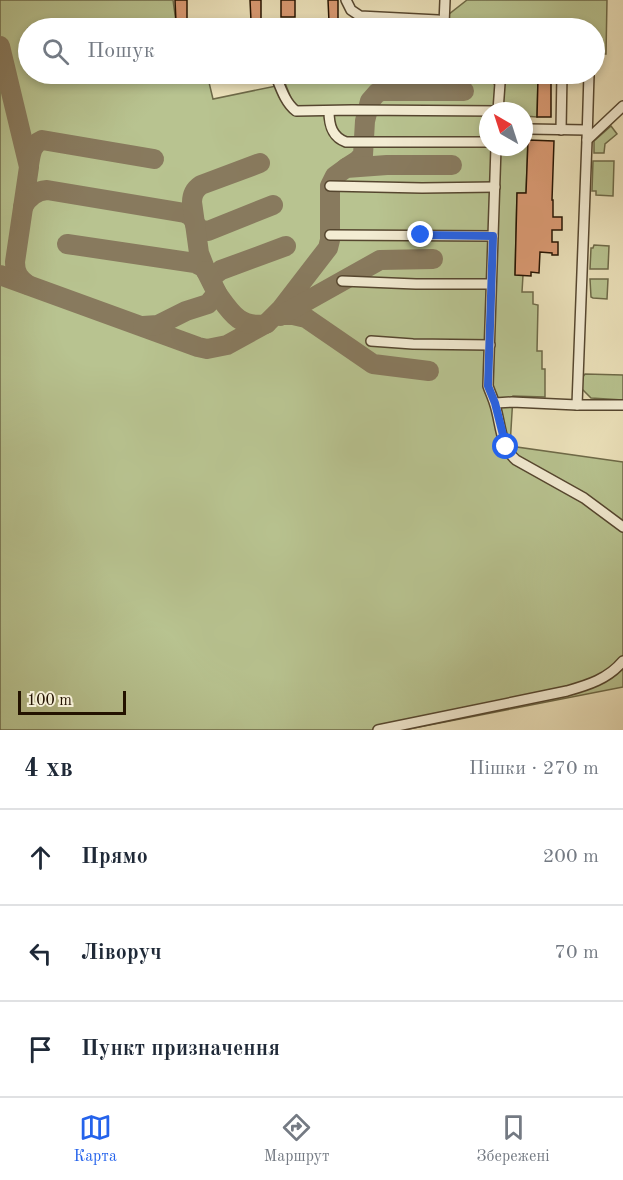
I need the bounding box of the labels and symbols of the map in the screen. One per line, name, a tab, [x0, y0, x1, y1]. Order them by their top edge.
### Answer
north arrow	[479, 102, 533, 156]
route end	[407, 221, 433, 247]
route start	[492, 433, 518, 459]
scale bar	[18, 688, 126, 716]

